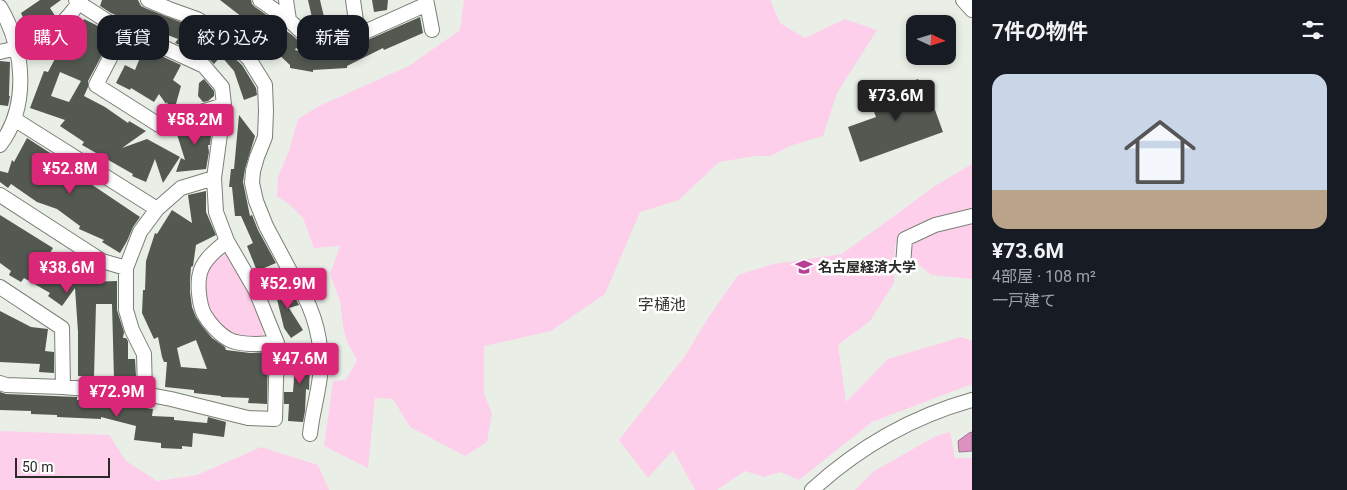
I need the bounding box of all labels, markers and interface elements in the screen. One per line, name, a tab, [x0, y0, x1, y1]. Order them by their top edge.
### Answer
chip: 購入	[15, 15, 87, 60]
chip: 賃貸	[97, 15, 169, 60]
chip: 絞り込み	[179, 15, 287, 60]
chip: 新着	[297, 15, 369, 60]
north arrow	[906, 15, 956, 65]
map controls	[906, 15, 956, 65]
icon: filters	[1299, 16, 1327, 44]
text: 7件の物件	[992, 20, 1088, 44]
pin: ¥73.6M	[855, 80, 937, 122]
text: ¥73.6M	[869, 86, 923, 105]
pin: ¥58.2M	[154, 104, 236, 146]
icon: home	[1115, 107, 1205, 197]
text: ¥58.2M	[168, 110, 222, 129]
pin: ¥52.8M	[29, 152, 111, 195]
text: ¥52.8M	[43, 159, 97, 178]
text: ¥73.6M	[992, 239, 1064, 263]
pin: ¥38.6M	[26, 252, 108, 294]
school or university icon: 名古屋経済大学	[794, 257, 814, 277]
text: ¥38.6M	[40, 258, 94, 277]
place label: 名古屋経済大学	[818, 259, 916, 275]
text: 4部屋 · 108 m²	[992, 267, 1096, 286]
pin: ¥52.9M	[247, 268, 329, 310]
text: ¥52.9M	[261, 274, 315, 293]
text: 一戸建て	[992, 291, 1056, 310]
district label: 字樋池	[638, 295, 686, 314]
pin: ¥47.6M	[259, 342, 341, 385]
text: ¥47.6M	[273, 349, 327, 368]
pin: ¥72.9M	[76, 376, 158, 418]
text: ¥72.9M	[90, 382, 144, 401]
scale bar	[15, 455, 110, 478]
text: 50 m	[22, 459, 54, 475]

